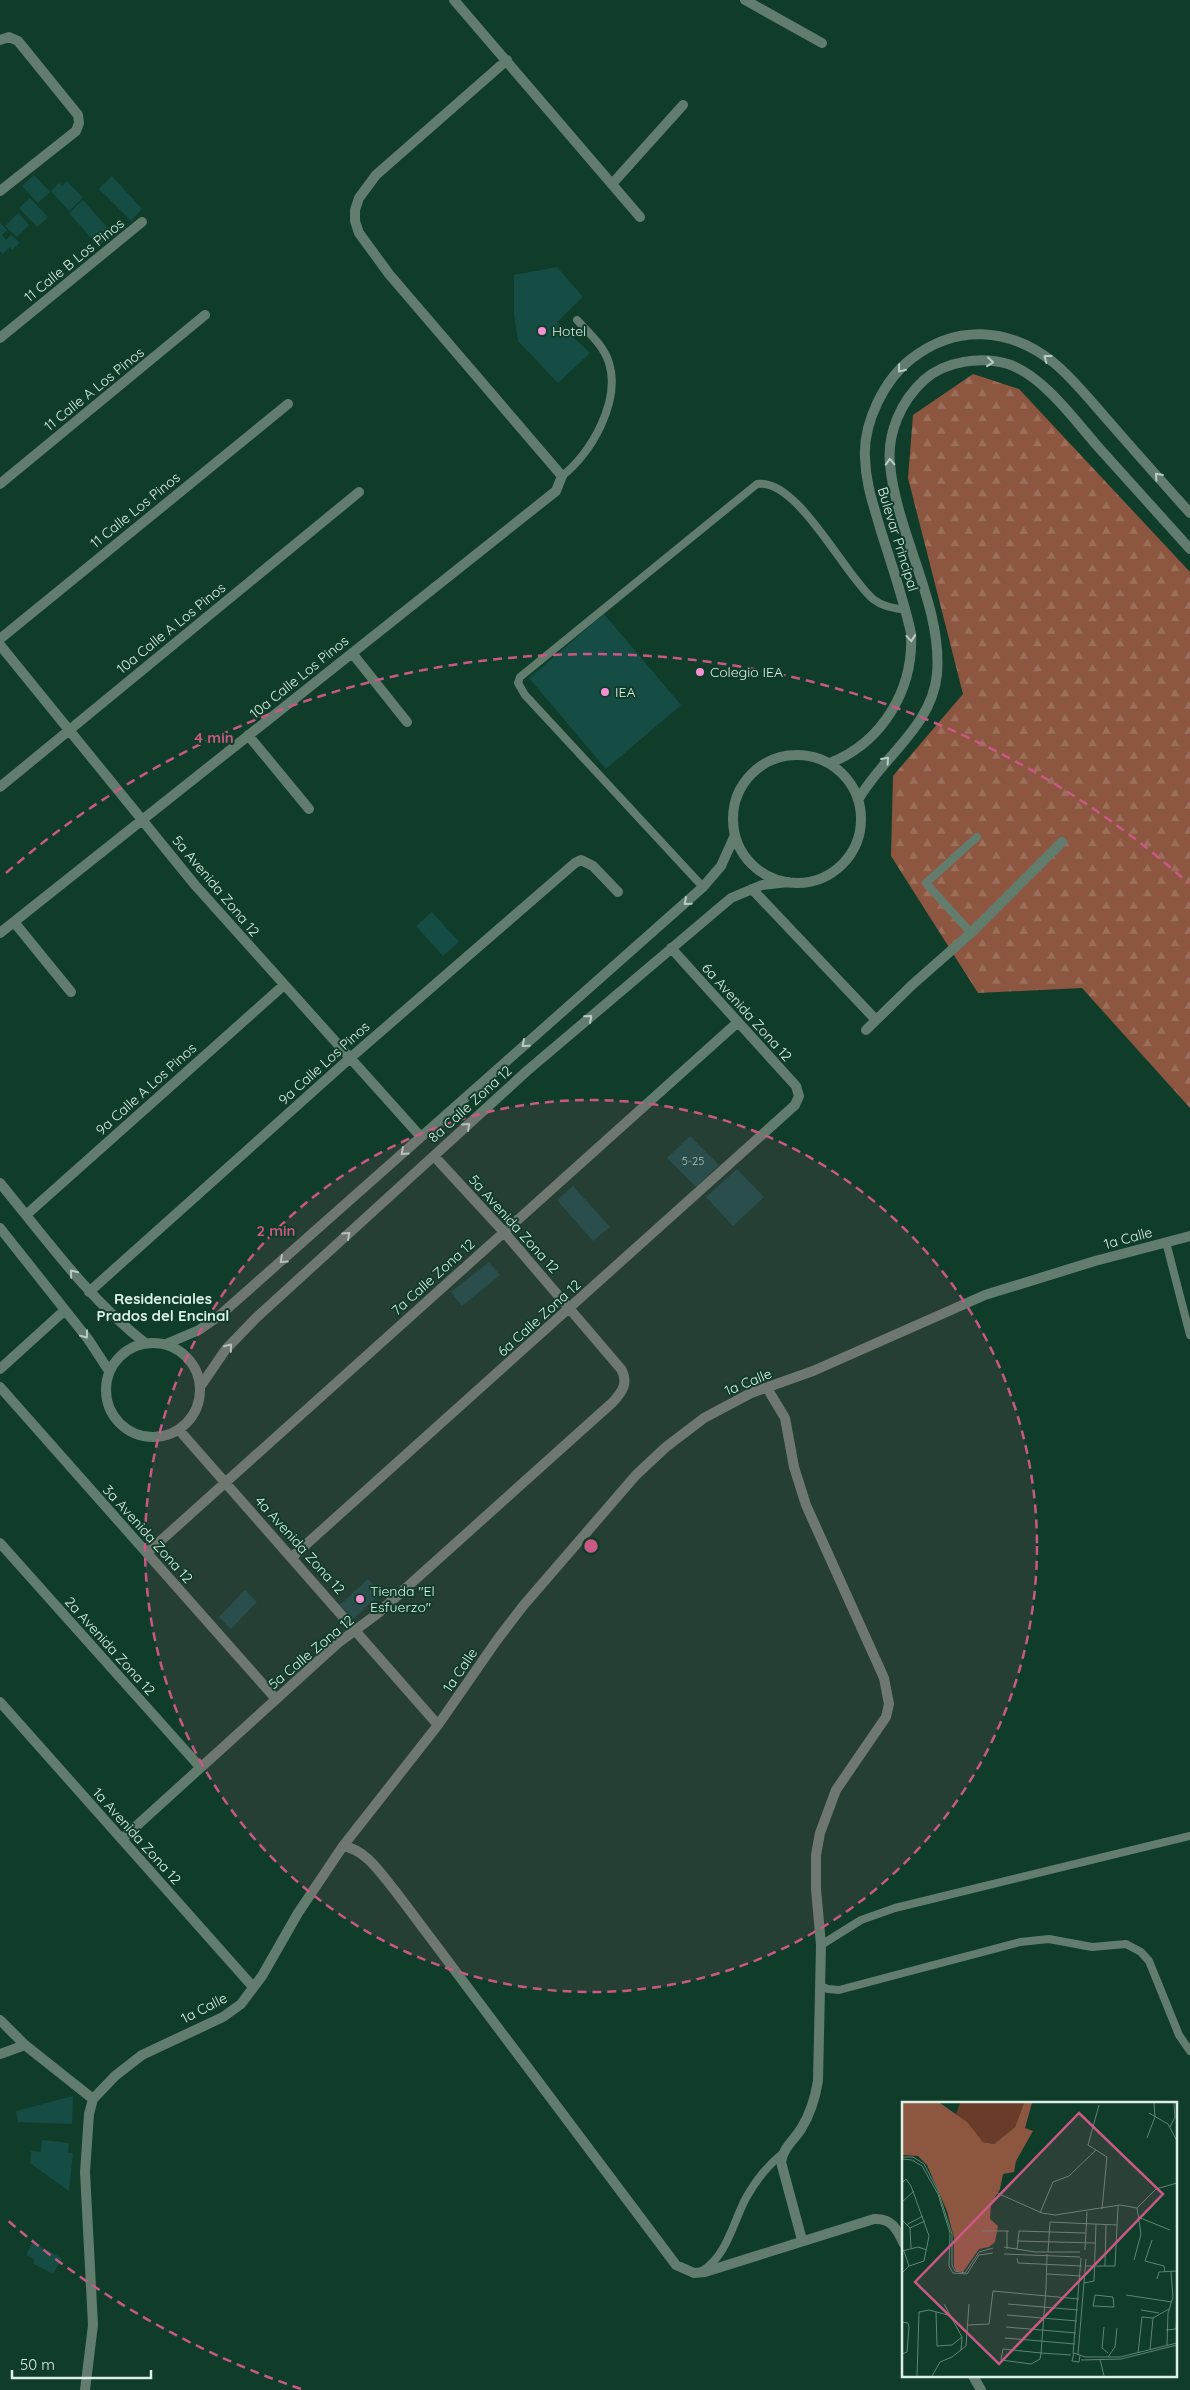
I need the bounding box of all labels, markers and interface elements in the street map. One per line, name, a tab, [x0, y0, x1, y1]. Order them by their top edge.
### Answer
street label: 11 Calle B Los Pinos	[20, 214, 128, 306]
place label: Hotel	[552, 322, 586, 340]
marker: Hotel	[536, 325, 548, 337]
street label: 11 Calle A Los Pinos	[40, 343, 148, 435]
one-way arrow	[1043, 355, 1053, 364]
one-way arrow	[986, 356, 994, 367]
one-way arrow	[897, 364, 906, 373]
one-way arrow	[885, 458, 896, 466]
street label: 11 Calle Los Pinos	[86, 468, 184, 552]
one-way arrow	[1154, 473, 1163, 482]
street label: Bulevar Principal	[874, 485, 922, 593]
street label: 10a Calle A Los Pinos	[113, 578, 229, 678]
street label: 10a Calle Los Pinos	[246, 632, 352, 722]
one-way arrow	[905, 635, 916, 643]
place label: Colegio IEA	[710, 663, 783, 681]
marker: Colegio IEA	[694, 666, 706, 678]
place label: IEA	[615, 683, 636, 701]
marker: IEA	[599, 686, 611, 698]
text: 4 min	[194, 728, 234, 747]
one-way arrow	[880, 757, 889, 766]
street label: 5a Avenida Zona 12	[168, 832, 264, 940]
one-way arrow	[683, 896, 692, 905]
street label: 6a Avenida Zona 12	[698, 959, 796, 1065]
one-way arrow	[583, 1015, 592, 1024]
street label: 9a Calle Los Pinos	[275, 1017, 373, 1109]
one-way arrow	[522, 1038, 531, 1046]
street label: 9a Calle A Los Pinos	[92, 1039, 200, 1139]
street label: 8a Calle Zona 12	[424, 1062, 516, 1146]
one-way arrow	[461, 1123, 470, 1132]
one-way arrow	[401, 1146, 410, 1155]
house number: 5-25	[682, 1154, 704, 1168]
street label: 5a Avenida Zona 12	[465, 1171, 563, 1277]
text: 2 min	[256, 1221, 296, 1240]
street label: 1a Calle	[1102, 1223, 1154, 1253]
one-way arrow	[341, 1232, 350, 1241]
street label: 7a Calle Zona 12	[388, 1235, 479, 1319]
one-way arrow	[279, 1254, 288, 1263]
one-way arrow	[70, 1269, 79, 1278]
street label: 6a Calle Zona 12	[494, 1276, 585, 1360]
district label: Residenciales Prados del Encinal	[97, 1289, 229, 1325]
one-way arrow	[79, 1329, 87, 1338]
one-way arrow	[223, 1344, 231, 1353]
street label: 1a Calle	[722, 1364, 774, 1400]
street label: 3a Avenida Zona 12	[99, 1481, 197, 1587]
street label: 4a Avenida Zona 12	[251, 1492, 349, 1598]
centre of rings	[582, 1537, 600, 1555]
place label: Tienda "El Esfuerzo"	[370, 1582, 435, 1616]
street label: 2a Avenida Zona 12	[61, 1593, 159, 1699]
marker: Tienda "El Esfuerzo"	[354, 1593, 366, 1605]
street label: 5a Calle Zona 12	[264, 1611, 358, 1693]
street label: 1a Calle	[439, 1644, 481, 1695]
street label: 1a Avenida Zona 12	[89, 1784, 185, 1888]
street label: 1a Calle	[178, 1989, 230, 2027]
inset map	[902, 2102, 1178, 2378]
scale bar	[12, 2348, 151, 2380]
text: 50 m	[20, 2355, 55, 2374]

